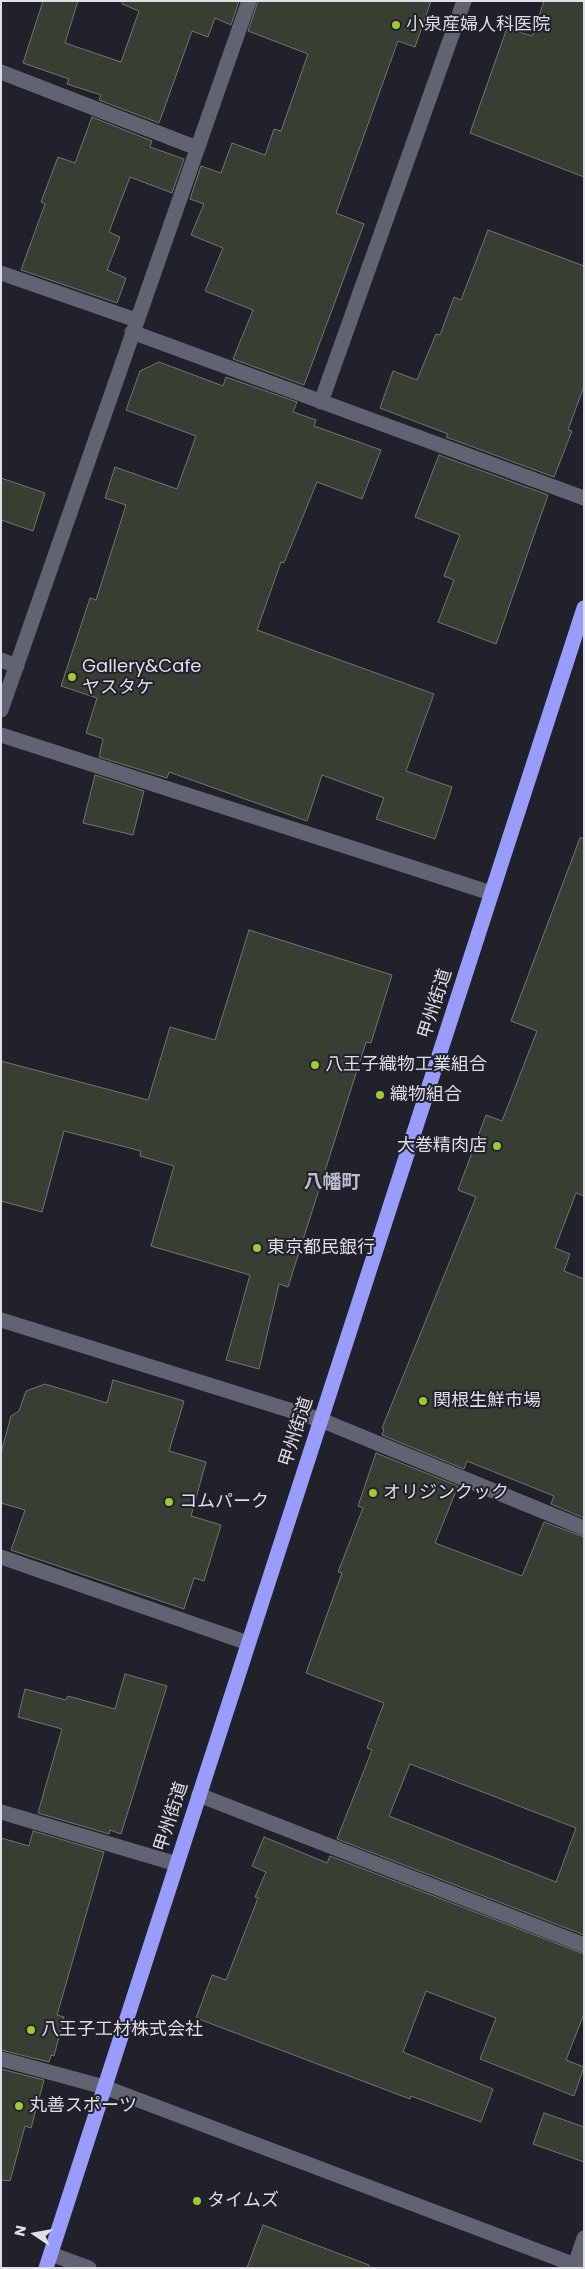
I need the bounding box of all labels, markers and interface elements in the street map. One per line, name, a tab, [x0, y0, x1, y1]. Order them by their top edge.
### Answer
place label: 小泉産婦人科医院	[406, 14, 550, 36]
marker: 小泉産婦人科医院	[390, 19, 402, 31]
place label: Gallery&Cafe ヤスタケ	[82, 656, 201, 699]
marker: Gallery&Cafe ヤスタケ	[66, 671, 78, 683]
street label: 甲州街道	[415, 966, 457, 1042]
place label: 八王子織物工業組合	[325, 1054, 487, 1076]
marker: 八王子織物工業組合	[309, 1059, 321, 1071]
place label: 織物組合	[390, 1084, 462, 1106]
marker: 織物組合	[374, 1089, 386, 1101]
place label: 大巻精肉店	[397, 1135, 487, 1157]
marker: 大巻精肉店	[491, 1140, 503, 1152]
district label: 八幡町	[304, 1172, 360, 1194]
place label: 東京都民銀行	[267, 1237, 375, 1259]
marker: 東京都民銀行	[251, 1242, 263, 1254]
place label: 関根生鮮市場	[433, 1390, 541, 1412]
street label: 甲州街道	[276, 1394, 318, 1470]
marker: 関根生鮮市場	[417, 1395, 429, 1407]
place label: オリジンクック	[383, 1482, 509, 1504]
marker: オリジンクック	[367, 1487, 379, 1499]
place label: コムパーク	[179, 1491, 269, 1513]
marker: コムパーク	[163, 1496, 175, 1508]
street label: 甲州街道	[151, 1779, 193, 1855]
place label: 八王子工材株式会社	[41, 2019, 203, 2041]
marker: 八王子工材株式会社	[25, 2024, 37, 2036]
place label: 丸善スポーツ	[29, 2095, 137, 2117]
marker: 丸善スポーツ	[13, 2100, 25, 2112]
place label: タイムズ	[207, 2190, 279, 2212]
marker: タイムズ	[191, 2195, 203, 2207]
north arrow	[10, 2209, 60, 2259]
text: N	[9, 2224, 31, 2238]

